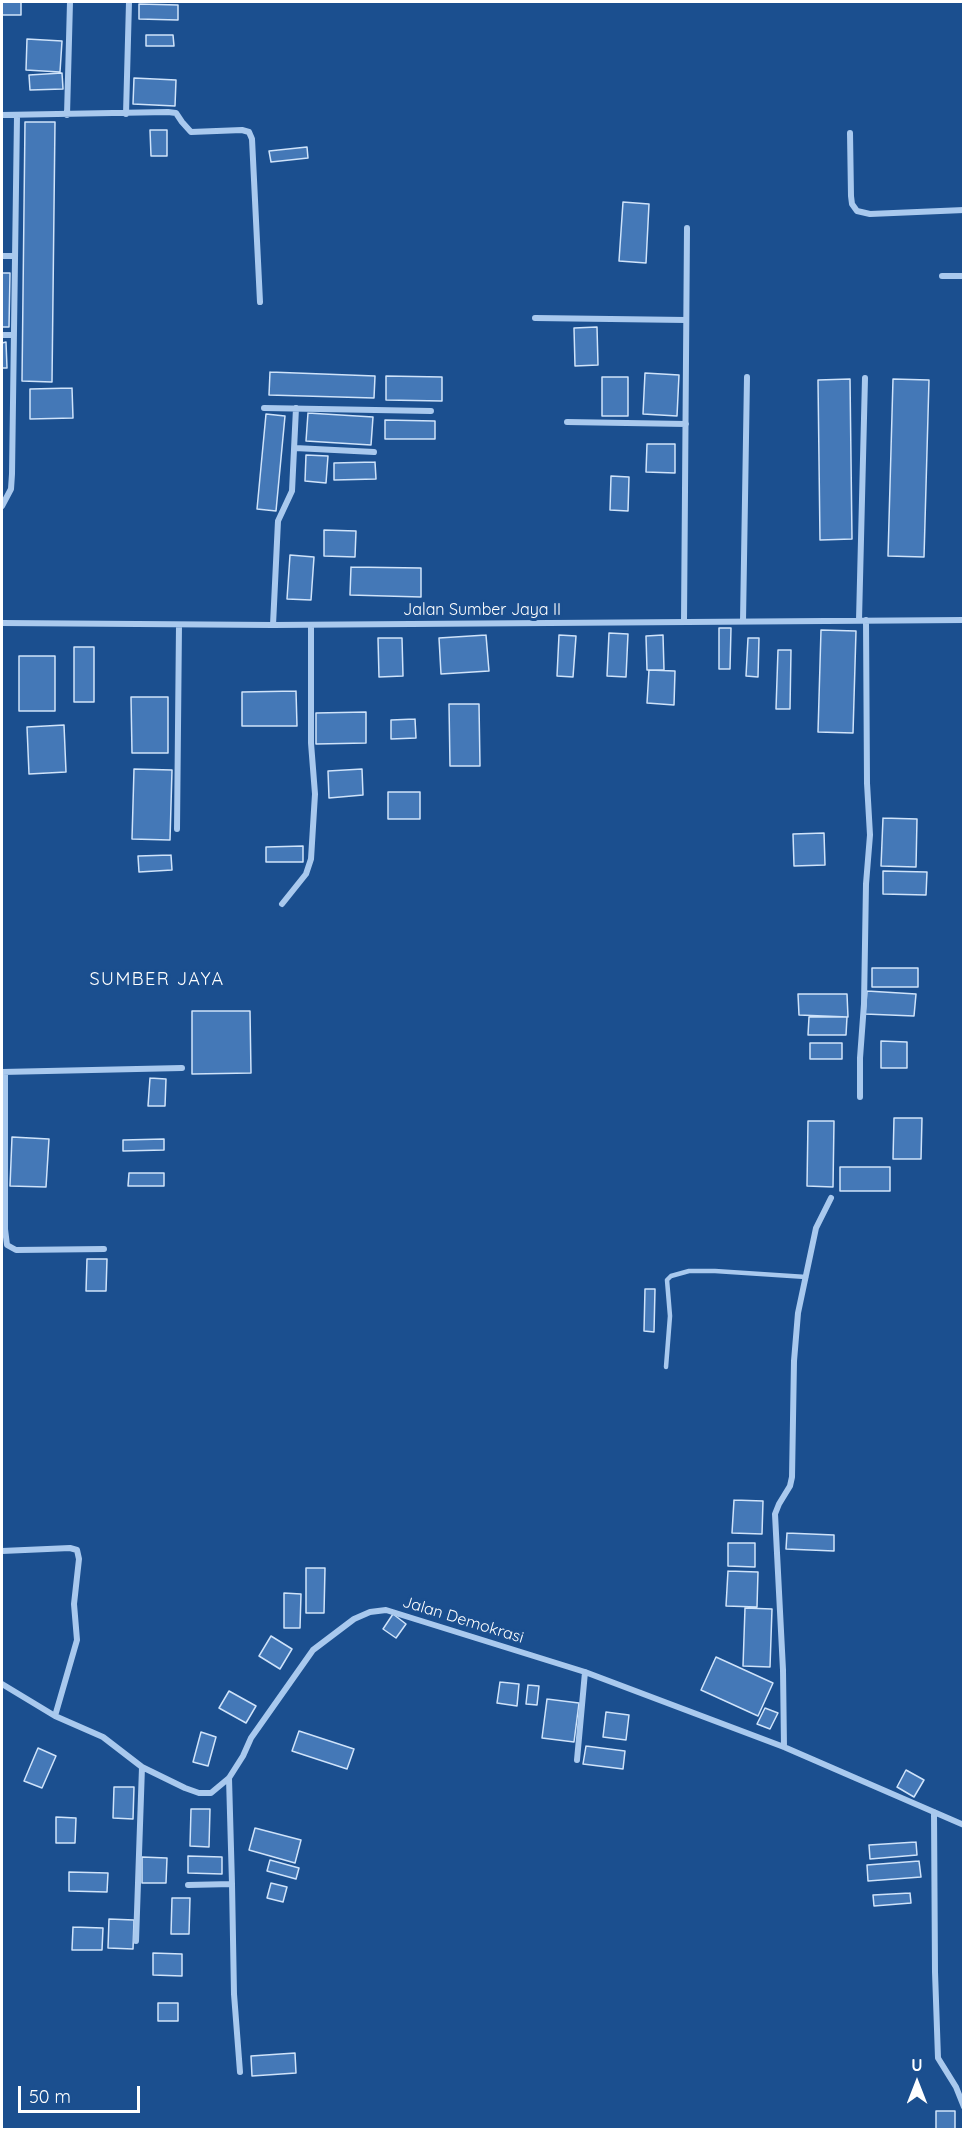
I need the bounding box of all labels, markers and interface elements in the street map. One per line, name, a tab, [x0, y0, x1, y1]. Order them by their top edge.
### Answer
street label: Jalan Sumber Jaya II	[403, 600, 561, 620]
district label: SUMBER JAYA	[89, 969, 225, 991]
street label: Jalan Demokrasi	[400, 1592, 526, 1648]
north arrow	[887, 2053, 947, 2113]
text: U	[911, 2055, 923, 2075]
scale bar	[21, 2074, 142, 2112]
text: 50 m	[29, 2085, 71, 2108]

